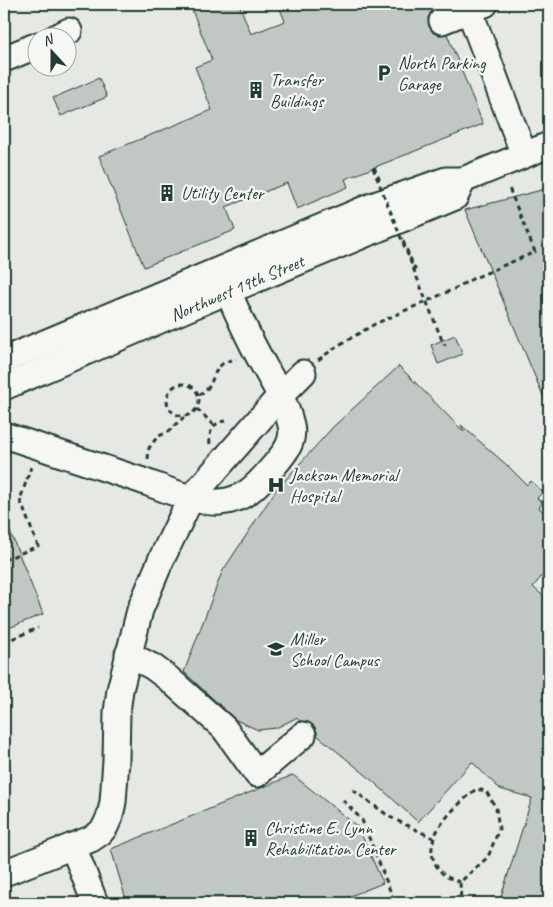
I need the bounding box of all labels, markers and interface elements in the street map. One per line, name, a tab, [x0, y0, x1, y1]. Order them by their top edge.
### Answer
north arrow	[28, 28, 78, 78]
text: N	[40, 30, 57, 50]
place label: North Parking Garage	[398, 52, 487, 95]
parking icon: North Parking Garage	[374, 63, 394, 83]
place label: Transfer Buildings	[270, 69, 325, 112]
building icon: Transfer Buildings	[246, 80, 266, 100]
place label: Utility Center	[181, 182, 266, 204]
building icon: Utility Center	[157, 183, 177, 203]
street label: Northwest 19th Street	[167, 249, 309, 326]
place label: Jackson Memorial Hospital	[289, 464, 401, 507]
hospital icon: Jackson Memorial Hospital	[266, 475, 286, 495]
place label: Miller School Campus	[290, 628, 380, 671]
school or university icon: Miller School Campus	[266, 639, 286, 659]
place label: Christine E. Lynn Rehabilitation Center	[265, 817, 397, 860]
building icon: Christine E. Lynn Rehabilitation Center	[241, 828, 261, 848]

